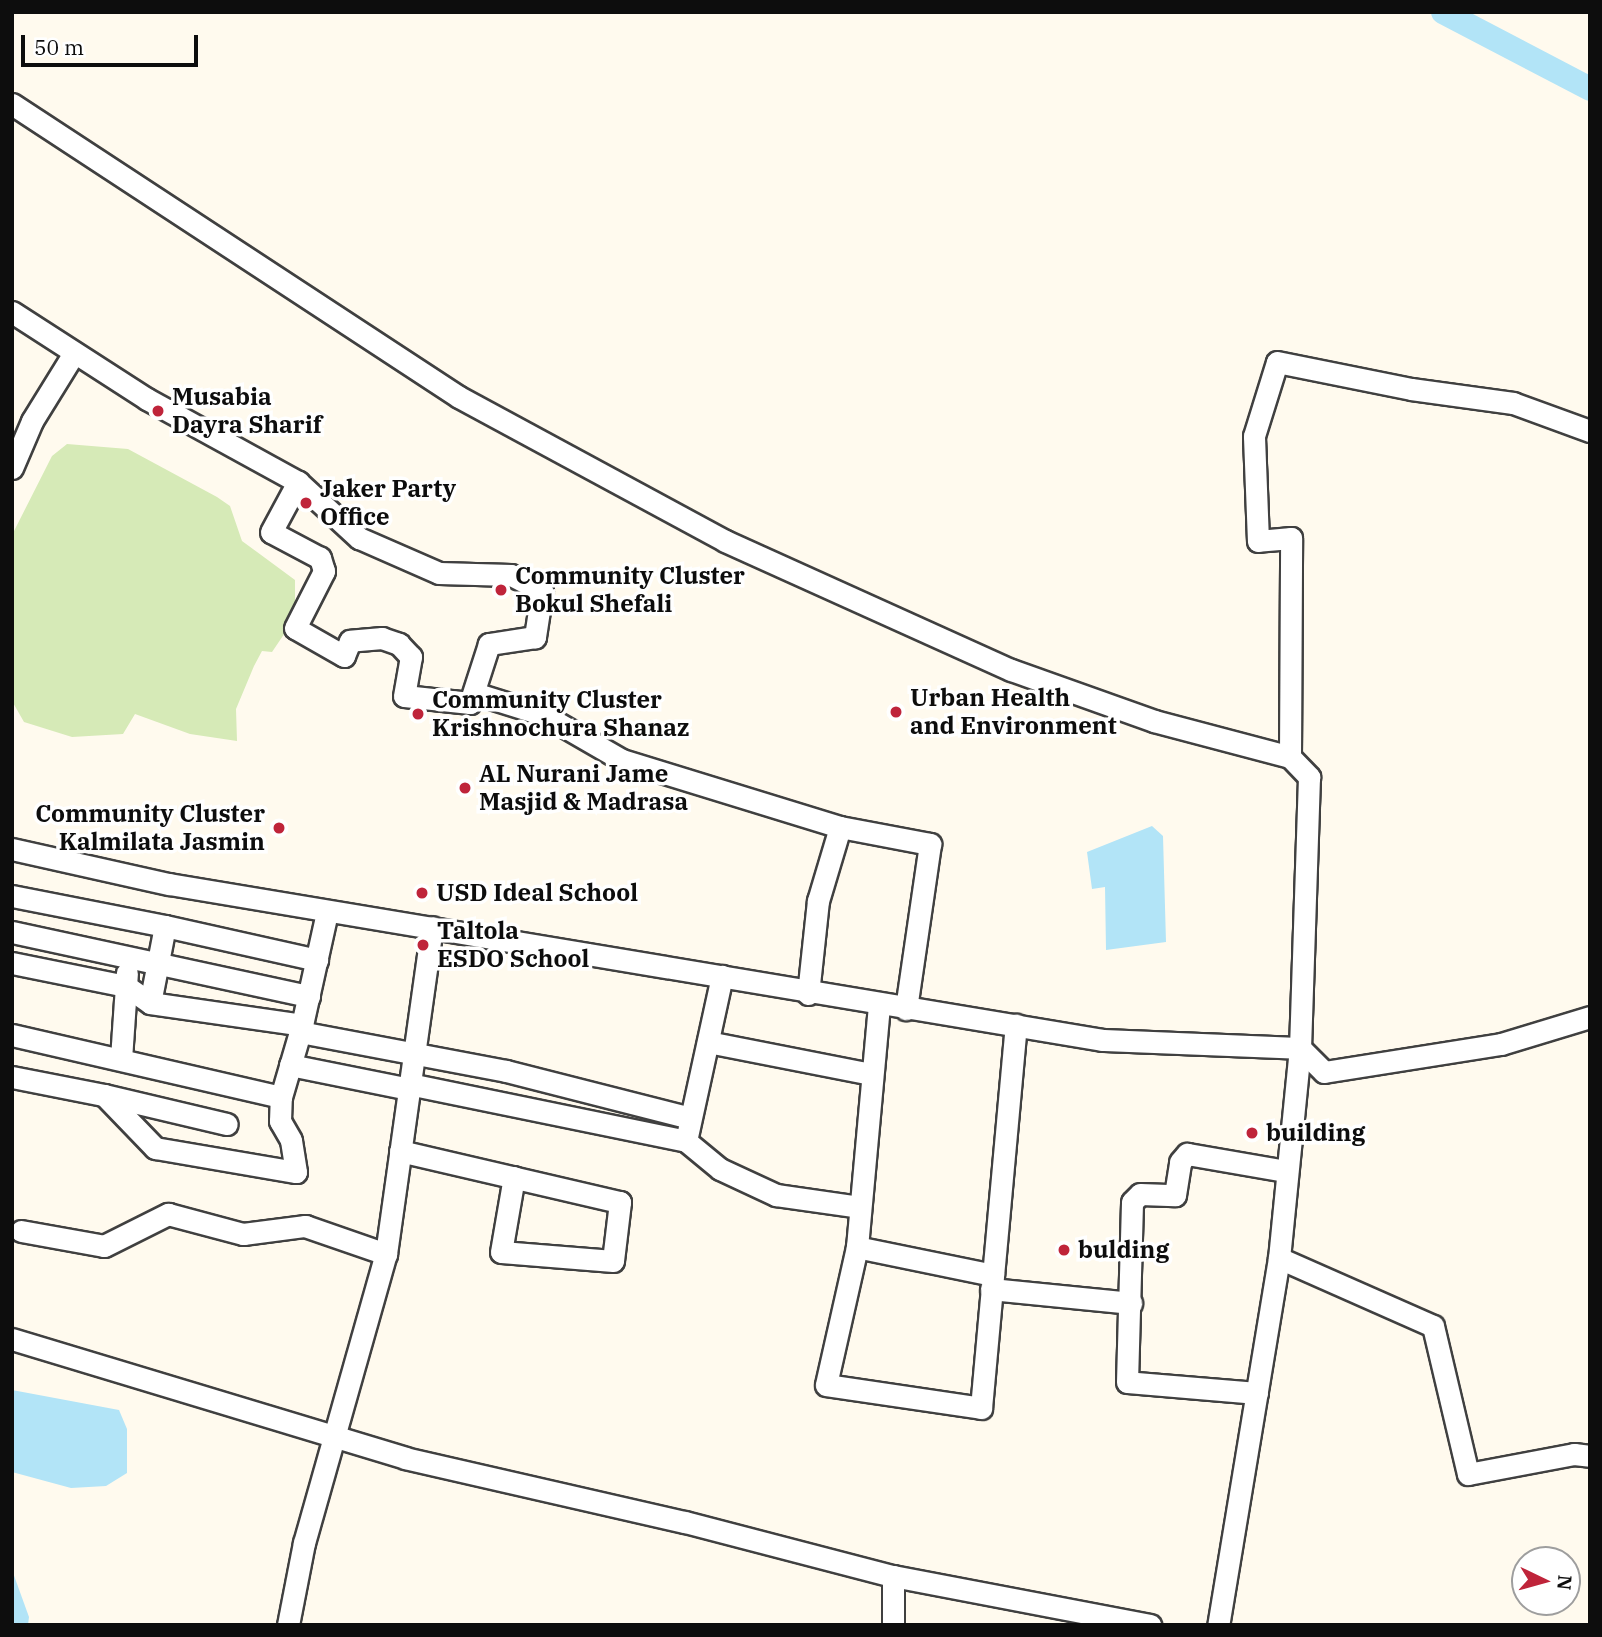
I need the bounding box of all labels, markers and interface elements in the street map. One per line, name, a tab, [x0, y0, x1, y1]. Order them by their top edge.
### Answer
scale bar	[24, 21, 201, 65]
text: 50 m	[34, 33, 84, 61]
place label: Musabia Dayra Sharif	[172, 383, 322, 439]
marker: Musabia Dayra Sharif	[150, 403, 166, 419]
place label: Jaker Party Office	[320, 475, 456, 531]
marker: Jaker Party Office	[298, 495, 314, 511]
place label: Community Cluster Bokul Shefali	[515, 562, 745, 618]
marker: Community Cluster Bokul Shefali	[493, 582, 509, 598]
place label: Urban Health and Environment	[910, 684, 1117, 740]
place label: Community Cluster Krishnochura Shanaz	[432, 686, 689, 742]
marker: Urban Health and Environment	[888, 704, 904, 720]
marker: Community Cluster Krishnochura Shanaz	[410, 706, 426, 722]
place label: AL Nurani Jame Masjid & Madrasa	[479, 760, 688, 816]
marker: AL Nurani Jame Masjid & Madrasa	[457, 780, 473, 796]
place label: Community Cluster Kalmilata Jasmin	[35, 800, 265, 856]
marker: Community Cluster Kalmilata Jasmin	[271, 820, 287, 836]
place label: USD Ideal School	[436, 879, 638, 907]
marker: USD Ideal School	[414, 885, 430, 901]
place label: Taltola ESDO School	[437, 917, 589, 973]
marker: Taltola ESDO School	[415, 937, 431, 953]
place label: building	[1266, 1119, 1365, 1147]
marker: building	[1244, 1125, 1260, 1141]
place label: bulding	[1078, 1236, 1169, 1264]
marker: bulding	[1056, 1242, 1072, 1258]
north arrow	[1511, 1546, 1581, 1616]
text: N	[1552, 1574, 1578, 1591]

